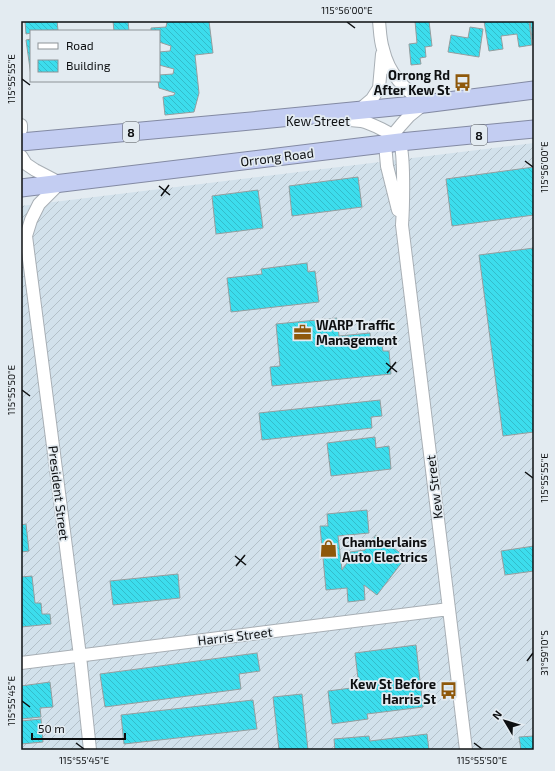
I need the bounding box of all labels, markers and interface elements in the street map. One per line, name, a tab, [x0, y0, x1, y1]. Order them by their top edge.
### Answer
text: 115°56'00"E	[321, 4, 373, 16]
legend	[30, 30, 160, 82]
text: Road	[66, 38, 94, 52]
text: 115°55'55"E	[5, 54, 17, 104]
text: Building	[66, 58, 111, 72]
place label: Orrong Rd After Kew St	[374, 67, 451, 98]
bus stop icon: Orrong Rd After Kew St	[453, 72, 473, 92]
street label: Kew Street	[286, 113, 350, 129]
road number: 8	[123, 122, 139, 142]
road number: 8	[471, 125, 487, 145]
text: 115°56'00"E	[538, 141, 550, 193]
street label: Orrong Road	[239, 145, 315, 169]
place label: WARP Traffic Management	[316, 317, 398, 348]
office icon: WARP Traffic Management	[293, 322, 313, 342]
text: 115°55'50"E	[5, 364, 17, 415]
street label: President Street	[45, 445, 73, 541]
text: 115°55'55"E	[538, 453, 550, 503]
street label: Kew Street	[422, 454, 446, 520]
place label: Chamberlains Auto Electrics	[342, 534, 428, 565]
shop icon: Chamberlains Auto Electrics	[319, 539, 339, 559]
street label: Harris Street	[197, 623, 273, 649]
text: 31°59'10"S	[538, 630, 550, 676]
text: 115°55'45"E	[5, 676, 17, 726]
place label: Kew St Before Harris St	[350, 676, 437, 707]
bus stop icon: Kew St Before Harris St	[439, 681, 459, 701]
north arrow	[485, 701, 525, 741]
text: N	[489, 707, 504, 722]
scale bar	[32, 715, 125, 741]
text: 50 m	[38, 721, 65, 735]
text: 115°55'45"E	[59, 754, 109, 766]
text: 115°55'50"E	[457, 754, 508, 766]

